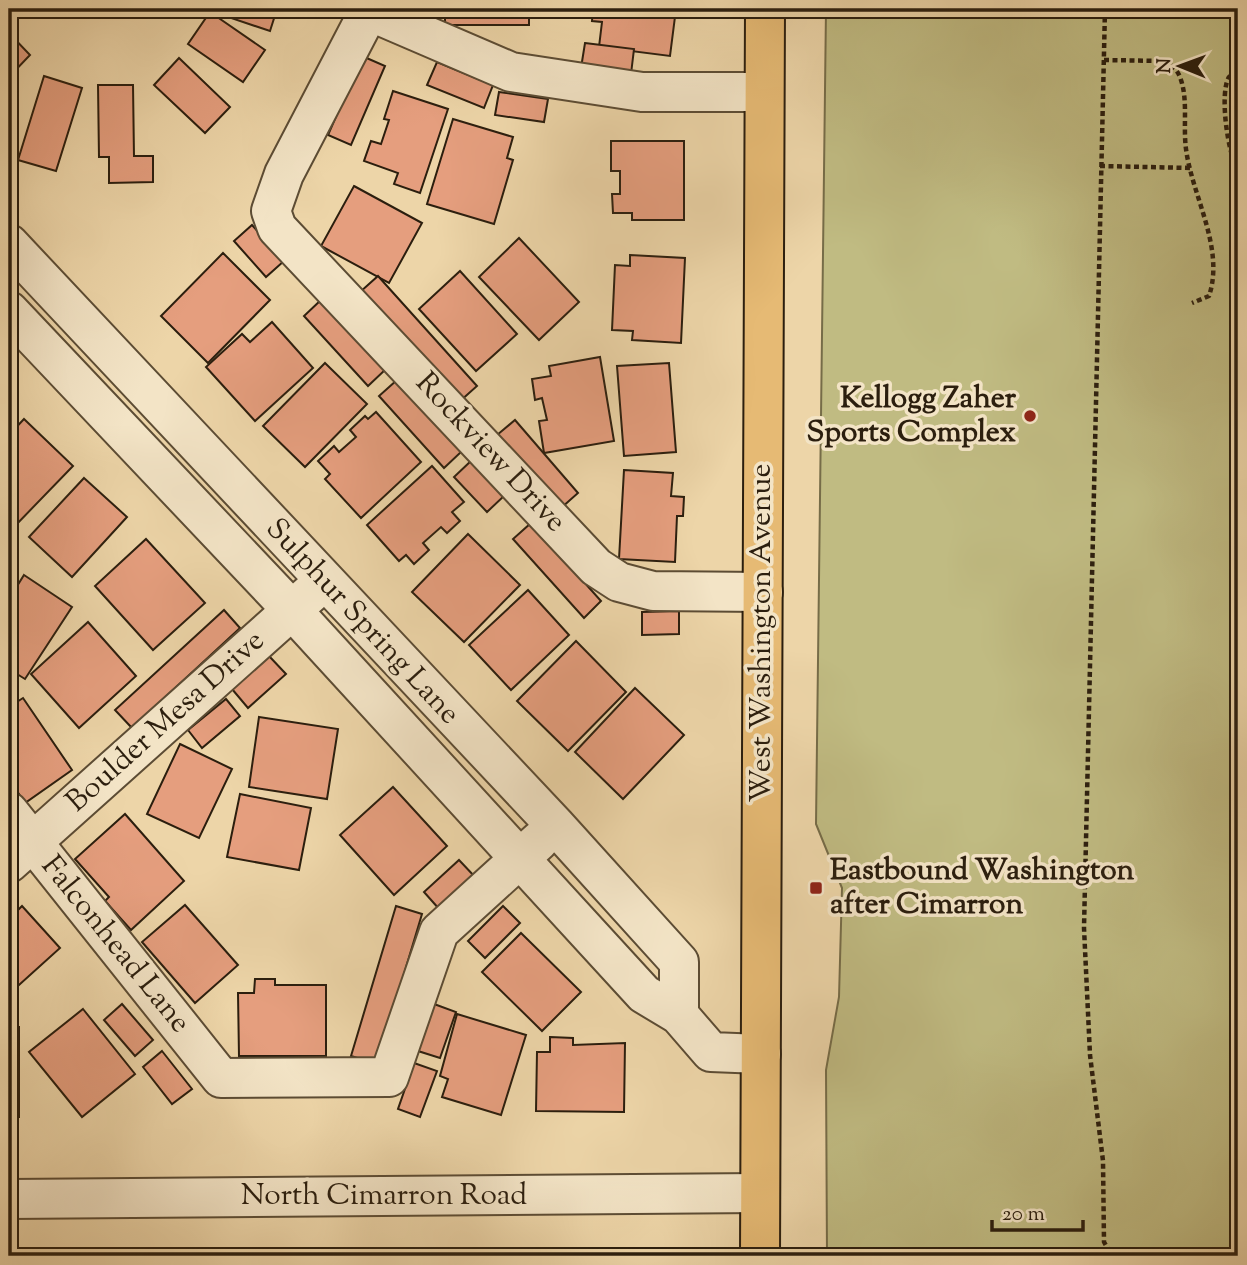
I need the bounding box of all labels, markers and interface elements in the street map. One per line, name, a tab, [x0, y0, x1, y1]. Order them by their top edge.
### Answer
north arrow	[1146, 32, 1216, 102]
text: N	[1152, 58, 1179, 74]
street label: Rockview Drive	[404, 363, 576, 543]
place label: Kellogg Zaher Sports Complex	[806, 378, 1017, 455]
marker: Kellogg Zaher Sports Complex	[1022, 408, 1038, 424]
street label: West Washington Avenue	[741, 463, 784, 803]
street label: Sulphur Spring Lane	[255, 509, 469, 735]
street label: Boulder Mesa Drive	[57, 621, 275, 823]
street label: Falconhead Lane	[30, 847, 200, 1043]
place label: Eastbound Washington after Cimarron	[830, 850, 1135, 927]
marker: Eastbound Washington after Cimarron	[808, 880, 824, 896]
street label: North Cimarron Road	[241, 1175, 527, 1218]
scale bar	[992, 1188, 1082, 1232]
text: 20 m	[1002, 1200, 1045, 1230]

